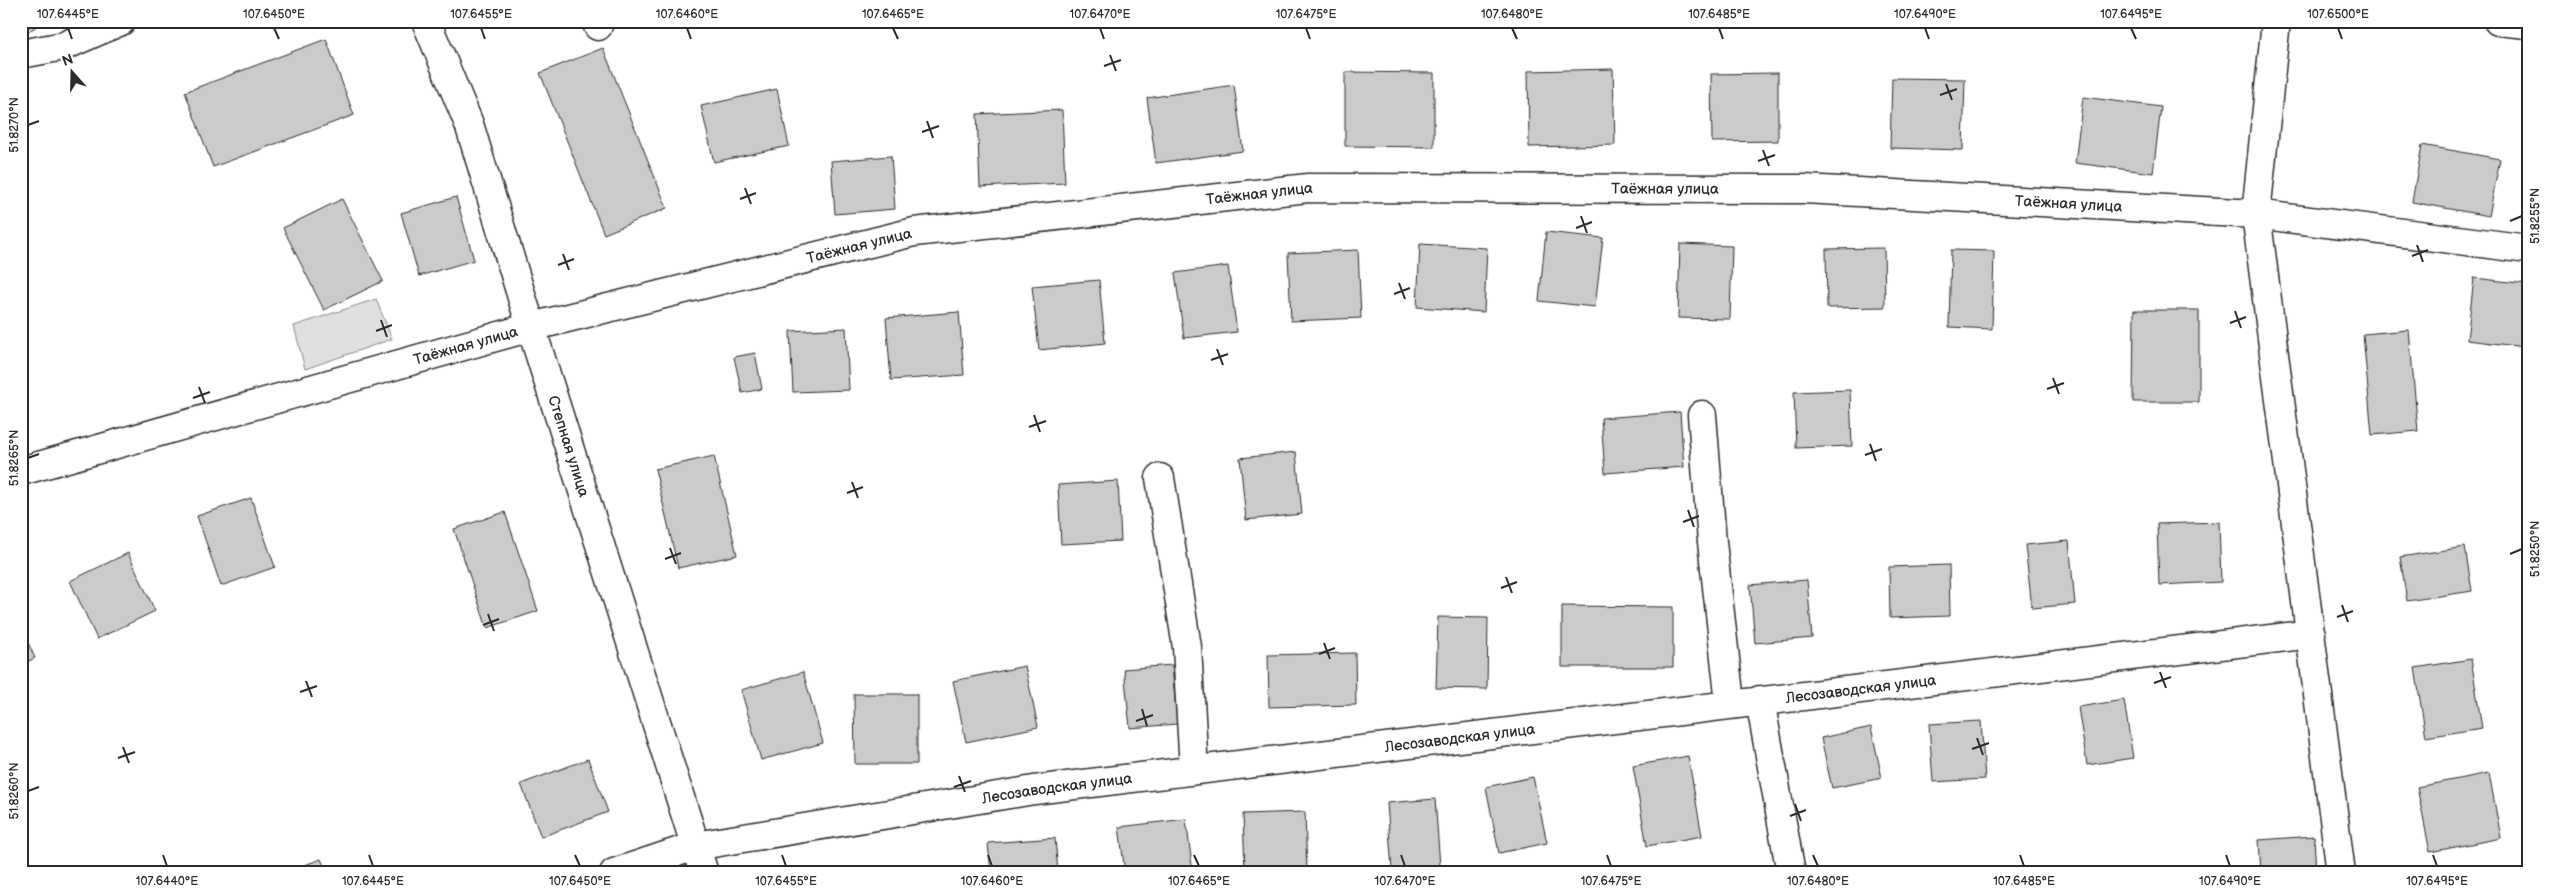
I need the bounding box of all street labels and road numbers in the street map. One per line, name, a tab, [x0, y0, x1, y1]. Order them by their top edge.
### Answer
street label: Таёжная улица	[1205, 178, 1313, 209]
street label: Таёжная улица	[1611, 179, 1719, 198]
street label: Таёжная улица	[2014, 191, 2123, 216]
street label: Таёжная улица	[805, 223, 914, 268]
street label: Таёжная улица	[411, 322, 520, 369]
street label: Степная улица	[544, 393, 594, 500]
street label: Лесозаводская улица	[1784, 670, 1937, 708]
street label: Лесозаводская улица	[1383, 719, 1536, 757]
street label: Лесозаводская улица	[979, 769, 1133, 808]

